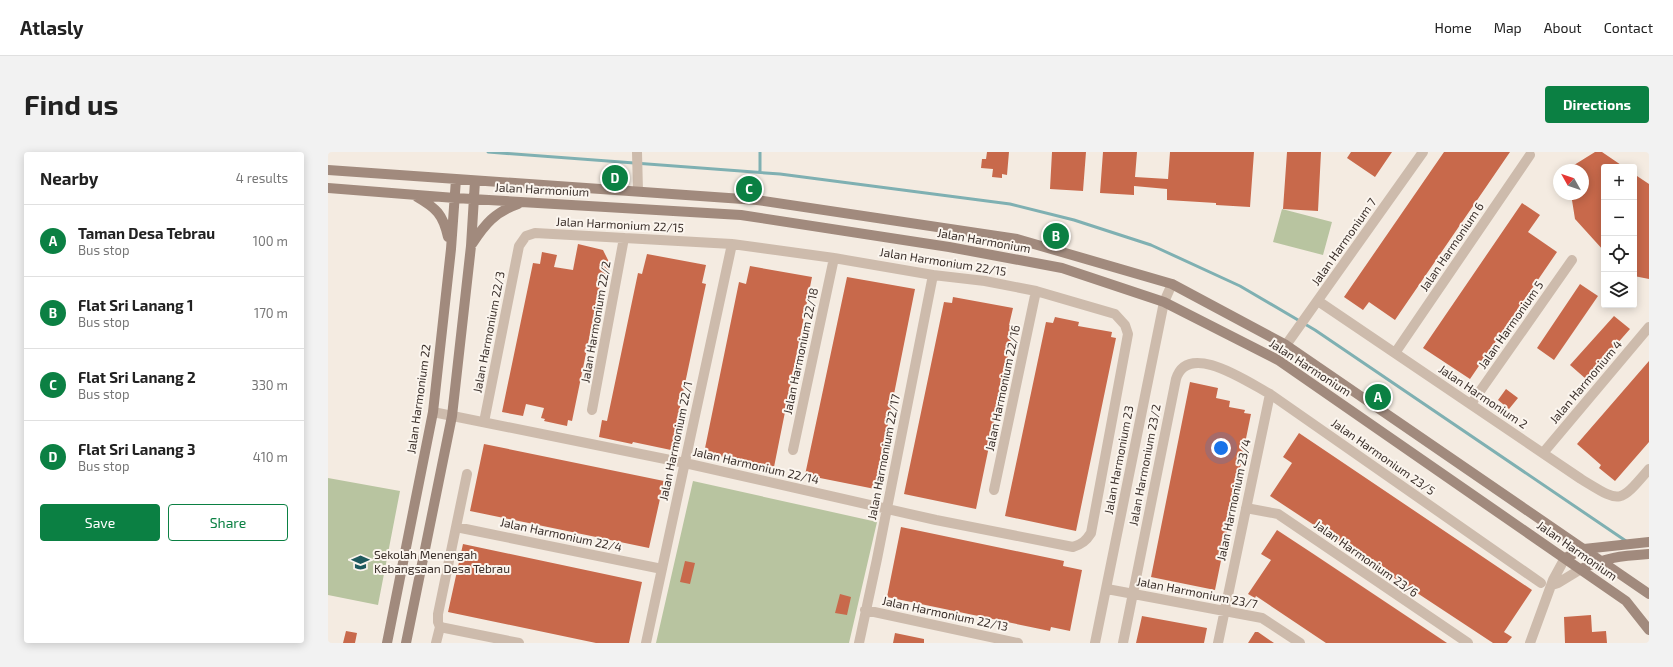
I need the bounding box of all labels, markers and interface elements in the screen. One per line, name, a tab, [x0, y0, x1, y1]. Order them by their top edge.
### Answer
text: Atlasly	[20, 16, 84, 39]
text: Home	[1435, 19, 1472, 36]
text: Map	[1494, 19, 1522, 36]
text: About	[1544, 19, 1582, 36]
text: Contact	[1604, 19, 1653, 36]
button: Directions	[1545, 86, 1649, 123]
text: Find us	[24, 87, 118, 121]
pin: D	[602, 163, 628, 193]
north arrow	[1553, 164, 1589, 200]
map controls	[1601, 164, 1637, 308]
button: +	[1601, 164, 1637, 200]
text: Nearby	[40, 168, 98, 188]
text: 4 results	[236, 170, 288, 186]
pin: C	[736, 174, 762, 204]
street label: Jalan Harmonium	[494, 180, 590, 198]
street label: Jalan Harmonium 7	[1308, 195, 1379, 288]
street label: Jalan Harmonium 6	[1416, 199, 1486, 293]
button: −	[1601, 200, 1637, 236]
street label: Jalan Harmonium 22/15	[556, 214, 684, 234]
pin: B	[1043, 221, 1069, 251]
text: Taman Desa Tebrau	[78, 224, 215, 242]
street label: Jalan Harmonium	[936, 225, 1032, 255]
text: A	[49, 233, 57, 249]
text: 100 m	[253, 233, 288, 249]
button: locate	[1601, 236, 1637, 272]
text: Bus stop	[78, 242, 129, 258]
street label: Jalan Harmonium 22/15	[879, 244, 1008, 278]
street label: Jalan Harmonium 22/2	[577, 259, 613, 384]
street label: Jalan Harmonium 22/3	[469, 270, 507, 394]
button: layers	[1601, 272, 1637, 308]
street label: Jalan Harmonium 5	[1475, 278, 1546, 371]
street label: Jalan Harmonium 22/18	[780, 286, 820, 415]
text: Flat Sri Lanang 1	[78, 296, 193, 314]
text: B	[49, 305, 57, 321]
text: 170 m	[254, 305, 288, 321]
text: Bus stop	[78, 314, 129, 330]
street label: Jalan Harmonium 22/16	[982, 323, 1022, 452]
street label: Jalan Harmonium	[1267, 336, 1354, 399]
street label: Jalan Harmonium 4	[1546, 337, 1624, 426]
street label: Jalan Harmonium 22	[403, 343, 433, 455]
street label: Jalan Harmonium 2	[1437, 361, 1531, 431]
text: Flat Sri Lanang 2	[78, 368, 196, 386]
text: C	[49, 377, 57, 393]
text: 330 m	[251, 377, 288, 393]
street label: Jalan Harmonium 22/1	[656, 380, 695, 502]
pin: A	[1365, 382, 1391, 412]
text: Bus stop	[78, 386, 129, 402]
street label: Jalan Harmonium 22/17	[864, 393, 902, 521]
street label: Jalan Harmonium 23/2	[1125, 403, 1163, 527]
street label: Jalan Harmonium 23	[1101, 404, 1135, 515]
street label: Jalan Harmonium 23/5	[1329, 415, 1438, 497]
your location	[1211, 438, 1231, 458]
street label: Jalan Harmonium 23/4	[1213, 438, 1253, 562]
text: Flat Sri Lanang 3	[78, 440, 195, 458]
street label: Jalan Harmonium 22/14	[692, 444, 821, 486]
text: D	[49, 449, 57, 465]
text: 410 m	[253, 449, 288, 465]
text: Bus stop	[78, 458, 129, 474]
button: Save	[40, 504, 160, 541]
button: Share	[168, 504, 288, 541]
street label: Jalan Harmonium 22/4	[499, 514, 623, 554]
street label: Jalan Harmonium 23/6	[1312, 517, 1421, 599]
street label: Jalan Harmonium	[1535, 517, 1620, 583]
place label: Sekolah Menengah Kebangsaan Desa Tebrau	[374, 547, 510, 575]
school or university icon: Sekolah Menengah Kebangsaan Desa Tebrau	[351, 552, 371, 572]
street label: Jalan Harmonium 23/7	[1136, 573, 1259, 611]
street label: Jalan Harmonium 22/13	[881, 593, 1009, 633]

